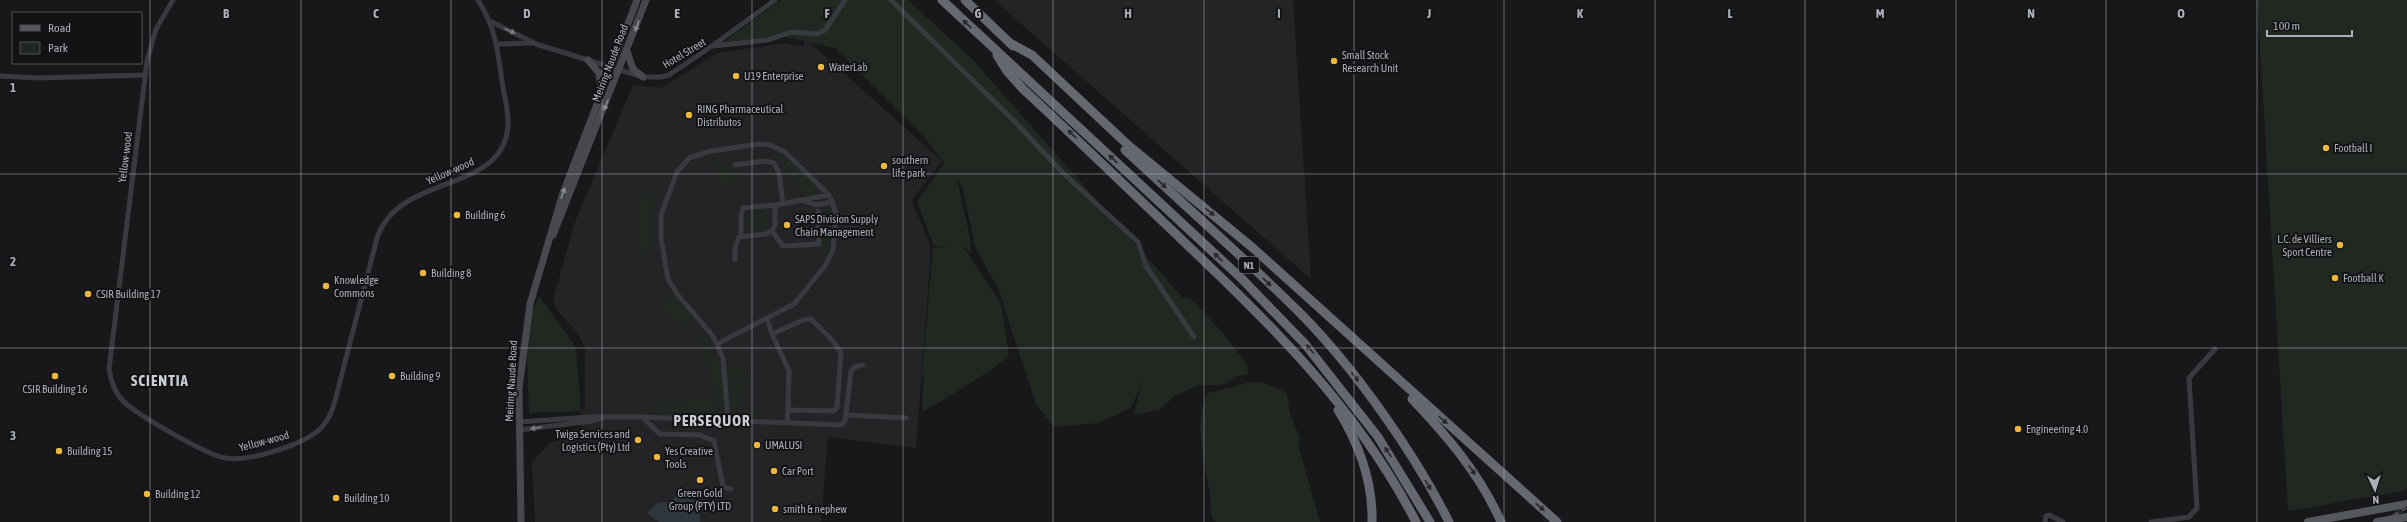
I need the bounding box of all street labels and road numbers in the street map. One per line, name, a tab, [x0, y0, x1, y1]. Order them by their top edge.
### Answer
street label: Meiring Naude Road	[590, 23, 630, 103]
street label: Hotel Street	[660, 35, 708, 71]
street label: Yellow-wood	[116, 131, 134, 183]
street label: Yellow-wood	[424, 155, 476, 187]
road number: N1	[1239, 257, 1259, 273]
street label: Meiring Naude Road	[503, 340, 519, 422]
street label: Yellow-wood	[238, 429, 290, 453]

